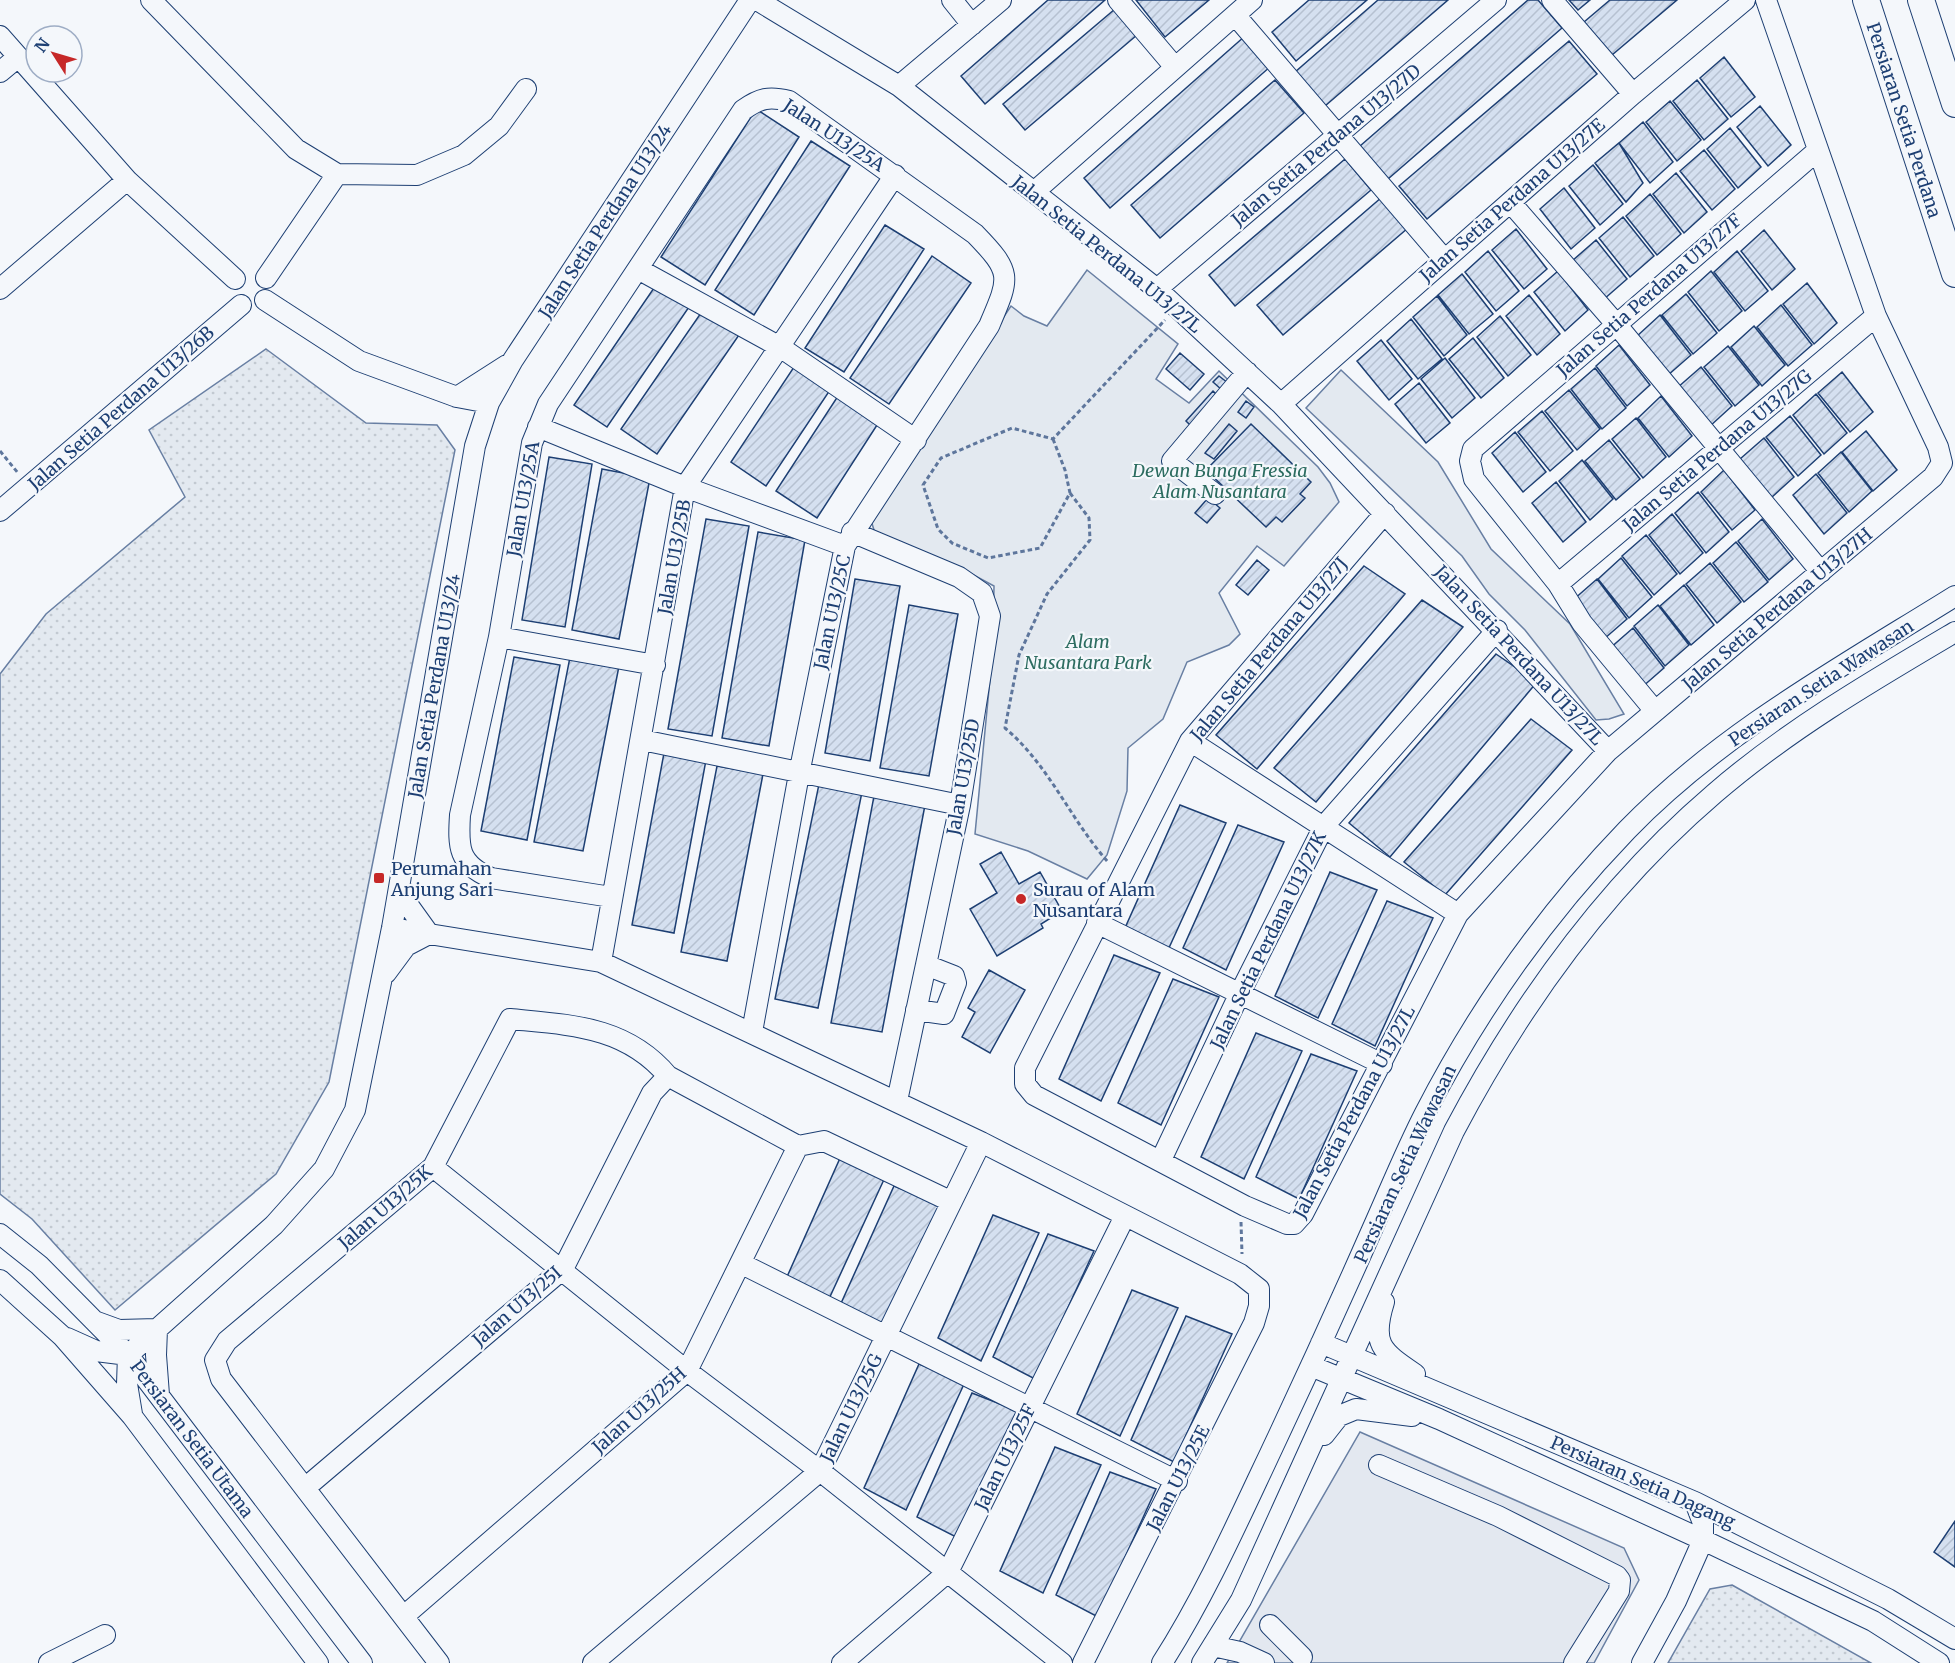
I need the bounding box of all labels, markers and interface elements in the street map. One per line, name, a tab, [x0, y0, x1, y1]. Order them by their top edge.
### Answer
street label: Persiaran Setia Perdana	[1862, 19, 1947, 221]
north arrow	[24, 24, 84, 84]
text: N	[30, 34, 54, 56]
street label: Jalan Setia Perdana U13/27D	[1226, 59, 1425, 232]
street label: Jalan U13/25A	[778, 93, 890, 177]
street label: Jalan Setia Perdana U13/27E	[1414, 113, 1610, 287]
street label: Jalan Setia Perdana U13/24	[533, 119, 677, 323]
street label: Jalan Setia Perdana U13/27L	[1007, 170, 1207, 338]
street label: Jalan Setia Perdana U13/27F	[1551, 208, 1746, 382]
street label: Jalan Setia Perdana U13/26B	[23, 321, 219, 496]
street label: Jalan Setia Perdana U13/27G	[1617, 364, 1816, 536]
street label: Jalan U13/25A	[501, 439, 545, 560]
park label: Dewan Bunga Fressia Alam Nusantara	[1131, 459, 1308, 503]
street label: Jalan U13/25B	[652, 498, 695, 617]
street label: Jalan Setia Perdana U13/27H	[1677, 523, 1877, 696]
street label: Jalan U13/25C	[808, 552, 855, 672]
street label: Jalan Setia Perdana U13/27J	[1185, 552, 1353, 746]
street label: Jalan Setia Perdana U13/27L	[1429, 560, 1608, 750]
street label: Jalan Setia Perdana U13/24	[403, 572, 465, 801]
street label: Persiaran Setia Wawasan	[1724, 614, 1918, 751]
park label: Alam Nusantara Park	[1024, 630, 1152, 674]
street label: Jalan U13/25D	[941, 717, 985, 838]
street label: Jalan Setia Perdana U13/27K	[1205, 827, 1331, 1054]
place label: Perumahan Anjung Sari	[390, 857, 493, 901]
marker: Perumahan Anjung Sari	[372, 871, 386, 885]
place label: Surau of Alam Nusantara	[1033, 878, 1155, 922]
marker: Surau of Alam Nusantara	[1014, 892, 1028, 906]
street label: Jalan Setia Perdana U13/27L	[1288, 1002, 1420, 1223]
street label: Persiaran Setia Wawasan	[1349, 1061, 1461, 1267]
street label: Jalan U13/25K	[332, 1160, 437, 1255]
street label: Jalan U13/25I	[467, 1261, 566, 1352]
street label: Jalan U13/25G	[814, 1350, 887, 1467]
street label: Persiaran Setia Utama	[125, 1356, 259, 1523]
street label: Jalan U13/25H	[586, 1362, 691, 1459]
street label: Jalan U13/25F	[969, 1400, 1041, 1515]
street label: Jalan U13/25E	[1141, 1421, 1215, 1536]
street label: Persiaran Setia Dagang	[1547, 1431, 1739, 1533]

